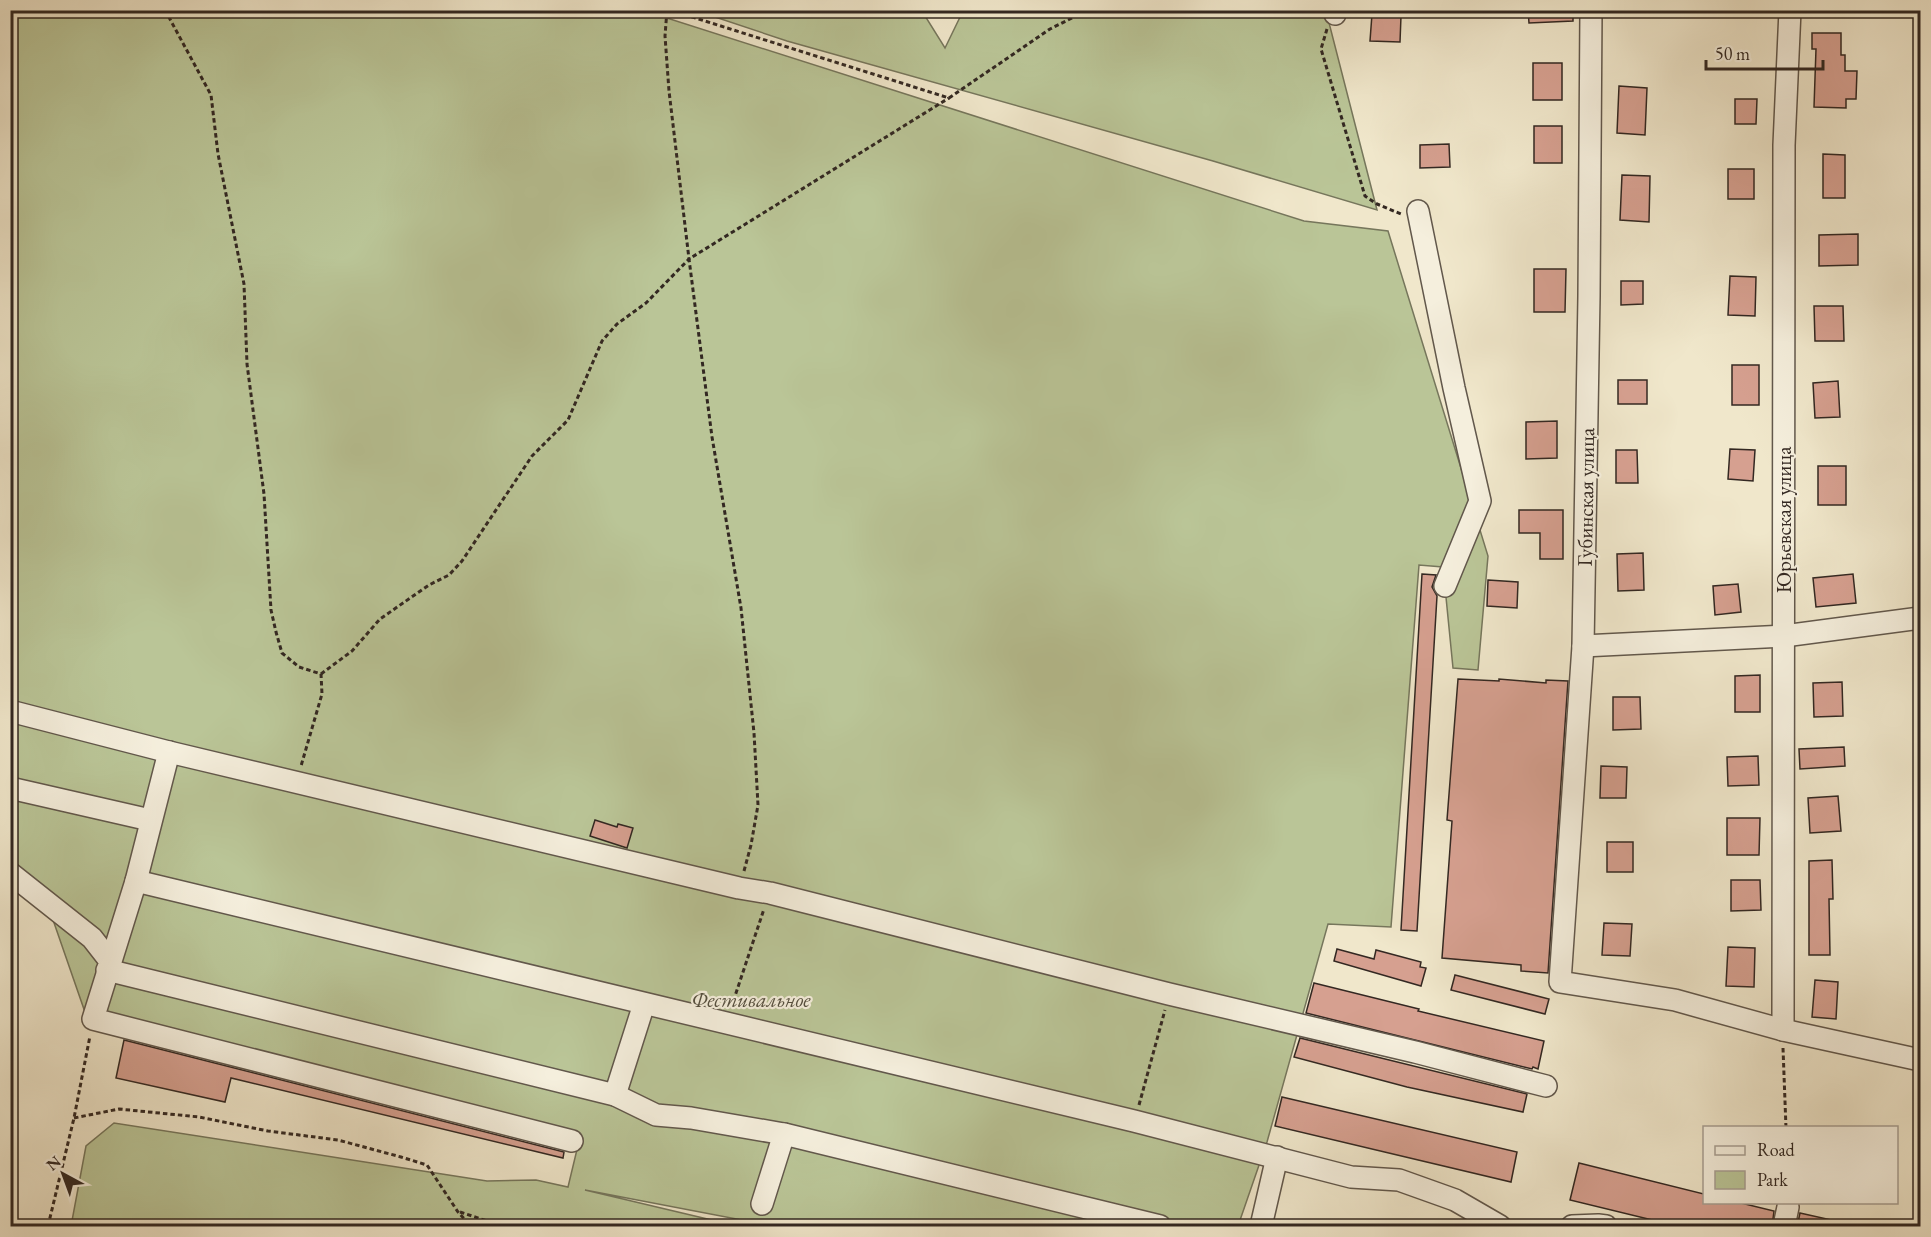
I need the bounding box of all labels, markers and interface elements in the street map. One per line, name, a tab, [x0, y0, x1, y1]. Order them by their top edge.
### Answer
scale bar	[1706, 33, 1823, 71]
text: 50 m	[1715, 42, 1750, 65]
street label: Губинская улица	[1571, 427, 1600, 567]
street label: Юрьевская улица	[1770, 446, 1797, 594]
park label: Фестивальное	[691, 986, 811, 1013]
legend	[1703, 1126, 1898, 1204]
text: Road	[1757, 1138, 1796, 1161]
north arrow	[33, 1144, 93, 1204]
text: N	[42, 1151, 65, 1175]
text: Park	[1757, 1168, 1788, 1191]

